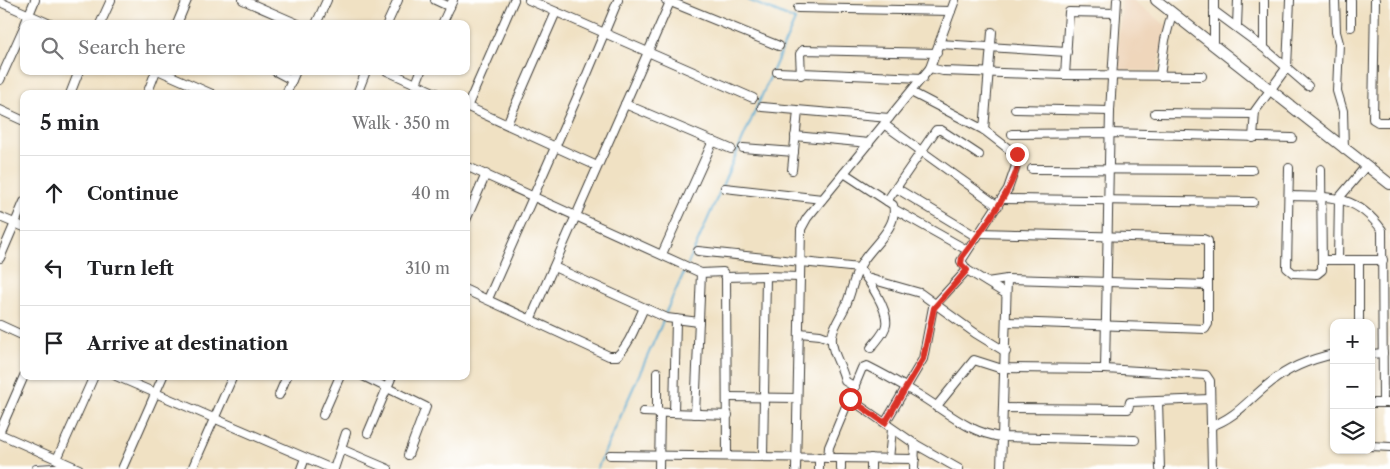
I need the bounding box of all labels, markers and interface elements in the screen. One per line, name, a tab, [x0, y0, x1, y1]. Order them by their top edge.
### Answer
search box	[20, 20, 470, 75]
icon: search	[38, 34, 66, 62]
text: Search here	[78, 36, 186, 59]
text: 5 min	[40, 110, 100, 135]
text: Walk · 350 m	[352, 113, 450, 133]
route end	[1006, 143, 1029, 166]
icon: ahead	[40, 179, 68, 207]
text: Continue	[87, 182, 179, 205]
text: 40 m	[411, 183, 450, 203]
icon: left	[40, 254, 68, 282]
text: Turn left	[87, 257, 174, 280]
text: 310 m	[405, 258, 450, 278]
map controls	[1330, 319, 1375, 454]
button: +	[1330, 319, 1375, 364]
icon: arrive	[40, 329, 68, 357]
text: Arrive at destination	[87, 332, 288, 355]
button: −	[1330, 364, 1375, 409]
route start	[839, 388, 862, 411]
button: layers	[1330, 409, 1375, 454]

